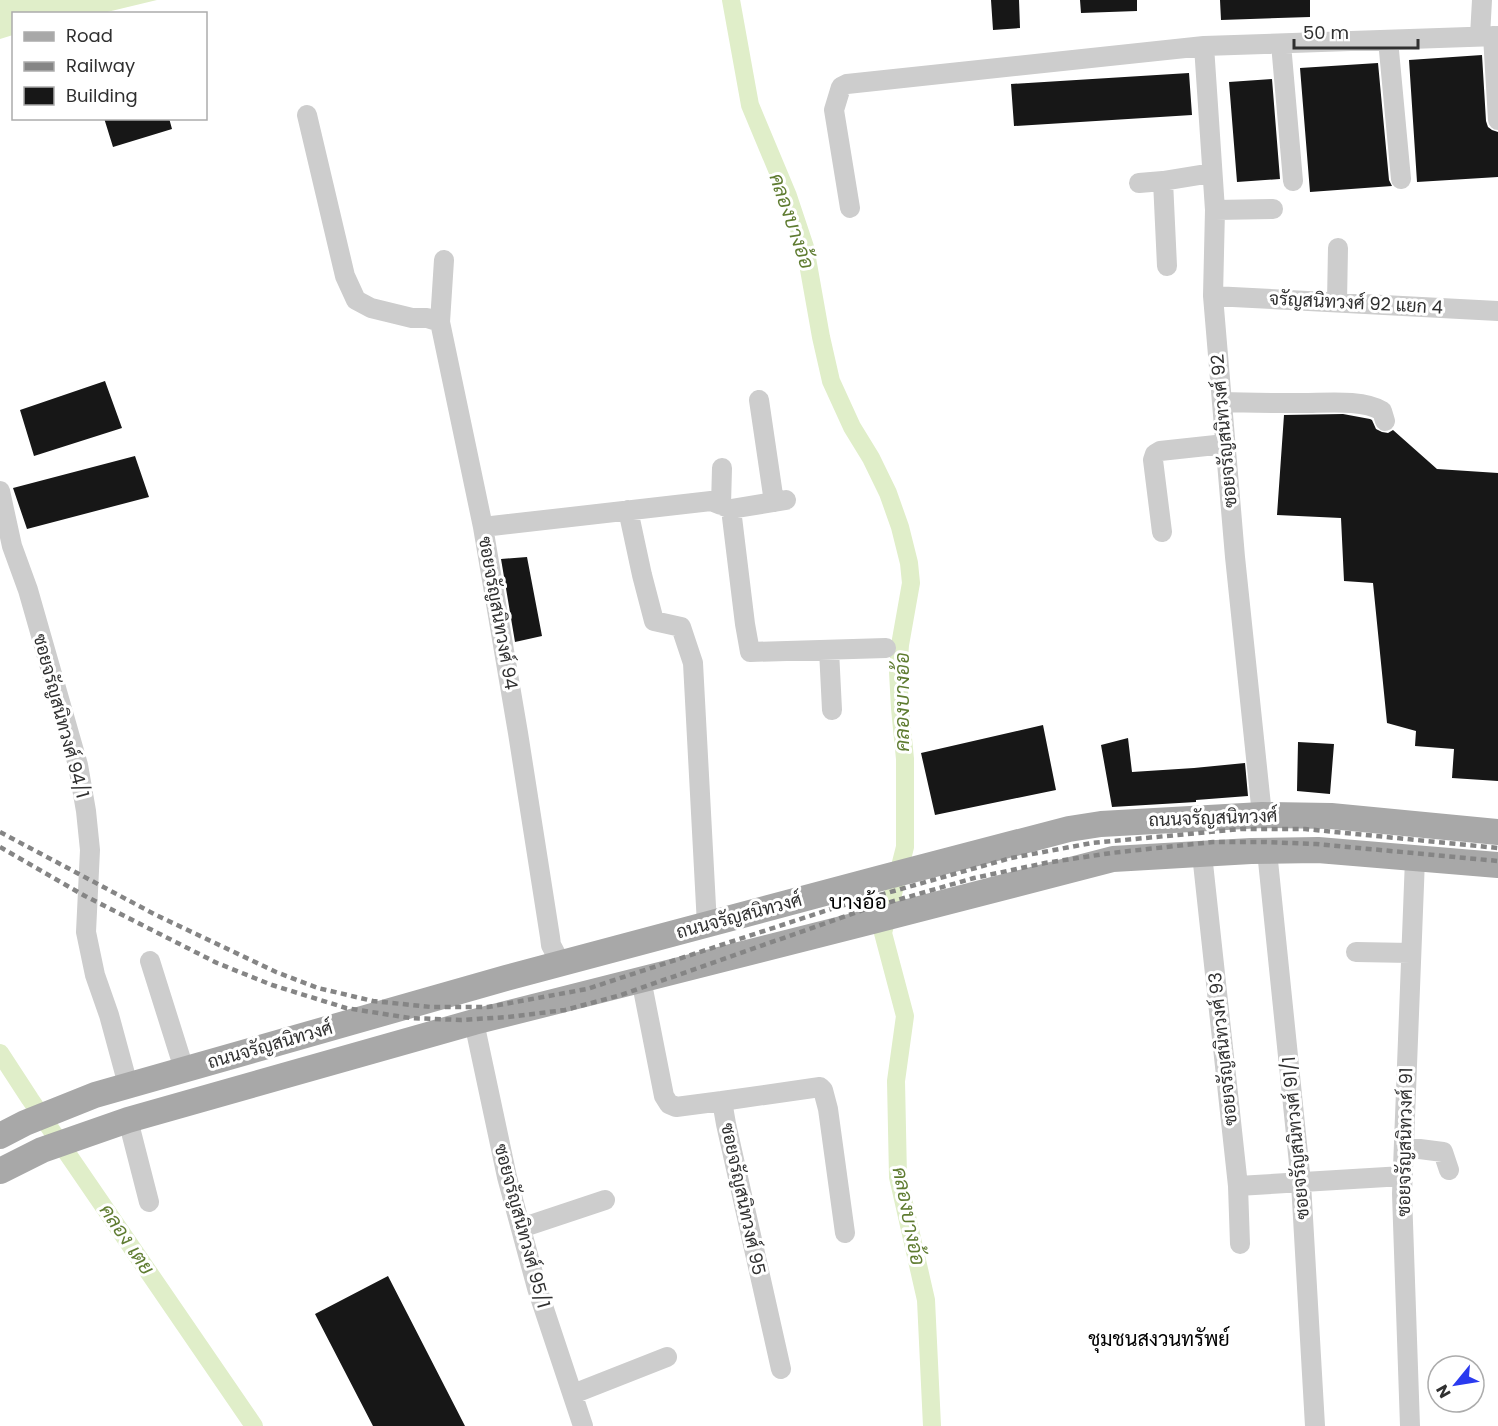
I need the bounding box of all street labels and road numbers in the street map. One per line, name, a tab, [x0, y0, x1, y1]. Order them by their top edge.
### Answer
street label: จรัญสนิทวงศ์ 92 แยก 4	[1268, 285, 1444, 320]
street label: ซอยจรัญสนิทวงศ์ 92	[1204, 353, 1243, 509]
street label: ซอยจรัญสนิทวงศ์ 94	[473, 534, 524, 691]
street label: ซอยจรัญสนิทวงศ์ 94/1	[27, 631, 95, 801]
street label: ถนนจรัญสนิทวงศ์	[1148, 803, 1278, 832]
street label: ถนนจรัญสนิทวงศ์	[673, 887, 804, 944]
street label: ซอยจรัญสนิทวงศ์ 93	[1202, 971, 1243, 1127]
street label: ถนนจรัญสนิทวงศ์	[204, 1015, 335, 1074]
street label: ซอยจรัญสนิทวงศ์ 91/1	[1276, 1055, 1315, 1221]
street label: ซอยจรัญสนิทวงศ์ 91	[1391, 1067, 1418, 1217]
street label: ซอยจรัญสนิทวงศ์ 95	[715, 1120, 772, 1277]
street label: ซอยจรัญสนิทวงศ์ 95/1	[488, 1141, 556, 1311]

